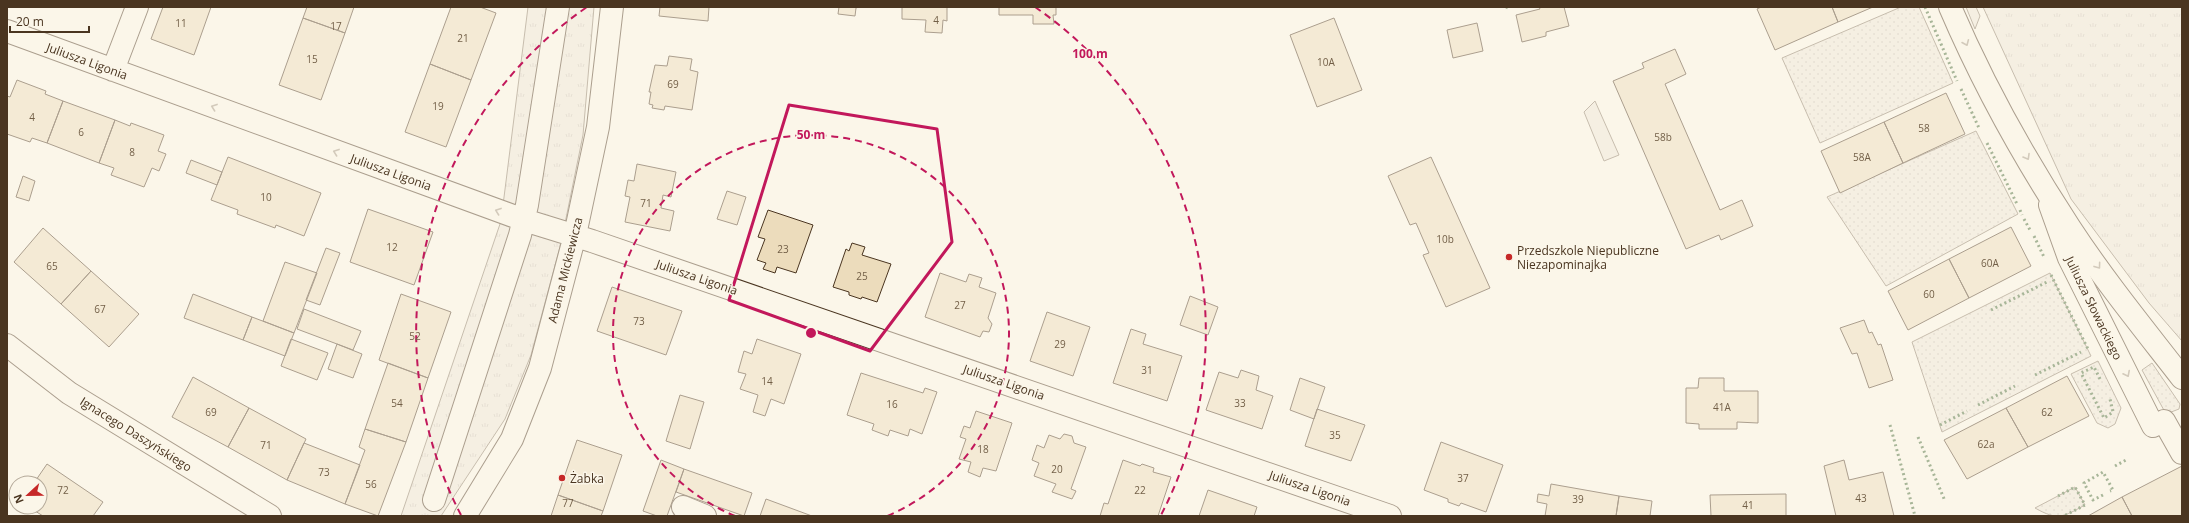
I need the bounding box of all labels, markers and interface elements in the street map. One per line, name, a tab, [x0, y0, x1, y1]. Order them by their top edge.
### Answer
scale bar	[10, 8, 89, 34]
text: 20 m	[16, 13, 44, 30]
house number: 4	[933, 13, 939, 27]
house number: 11	[175, 16, 187, 30]
house number: 17	[330, 19, 342, 33]
house number: 21	[457, 31, 469, 45]
street label: Juliusza Ligonia	[43, 38, 130, 84]
one-way arrow	[1961, 39, 1969, 46]
text: 100 m	[1072, 45, 1108, 62]
house number: 15	[306, 52, 318, 66]
house number: 10A	[1317, 55, 1336, 69]
house number: 69	[667, 77, 679, 91]
house number: 19	[432, 99, 444, 113]
one-way arrow	[211, 104, 218, 112]
house number: 4	[29, 110, 35, 124]
house number: 58	[1918, 121, 1930, 135]
house number: 6	[78, 125, 84, 139]
text: 50 m	[797, 126, 825, 143]
house number: 58b	[1654, 130, 1672, 144]
house number: 8	[129, 145, 135, 159]
one-way arrow	[333, 148, 340, 156]
street label: Juliusza Ligonia	[347, 149, 434, 195]
house number: 58A	[1853, 150, 1872, 164]
one-way arrow	[2022, 153, 2029, 160]
house number: 10	[260, 190, 272, 204]
house number: 71	[640, 196, 652, 210]
one-way arrow	[494, 207, 501, 215]
street label: Adama Mickiewicza	[544, 215, 586, 325]
house number: 10b	[1436, 232, 1454, 246]
house number: 12	[386, 240, 398, 254]
house number: 23	[777, 242, 789, 256]
place label: Przedszkole Niepubliczne Niezapominajka	[1517, 242, 1659, 273]
marker: Przedszkole Niepubliczne Niezapominajka	[1504, 252, 1514, 262]
street label: Juliusza Słowackiego	[2061, 252, 2127, 363]
street label: Juliusza Ligonia	[653, 255, 740, 299]
house number: 60A	[1981, 256, 2000, 270]
house number: 65	[46, 259, 58, 273]
one-way arrow	[2093, 262, 2100, 269]
house number: 25	[856, 269, 868, 283]
house number: 60	[1923, 287, 1935, 301]
house number: 27	[954, 298, 966, 312]
house number: 67	[94, 302, 106, 316]
house number: 73	[633, 314, 645, 328]
centre of rings	[804, 326, 818, 340]
house number: 52	[409, 329, 421, 343]
house number: 29	[1054, 337, 1066, 351]
street label: Juliusza Ligonia	[960, 360, 1047, 404]
house number: 31	[1141, 363, 1153, 377]
one-way arrow	[2122, 370, 2129, 378]
house number: 14	[761, 374, 773, 388]
street label: Ignacego Daszyńskiego	[77, 393, 195, 475]
house number: 54	[391, 396, 403, 410]
house number: 33	[1234, 396, 1246, 410]
house number: 16	[886, 397, 898, 411]
house number: 41A	[1713, 400, 1732, 414]
house number: 69	[205, 405, 217, 419]
house number: 62	[2041, 405, 2053, 419]
house number: 35	[1329, 428, 1341, 442]
house number: 62a	[1978, 437, 1995, 451]
house number: 71	[260, 438, 272, 452]
house number: 18	[977, 442, 989, 456]
house number: 20	[1051, 462, 1063, 476]
house number: 73	[318, 465, 330, 479]
street label: Juliusza Ligonia	[1266, 466, 1353, 510]
place label: Żabka	[570, 470, 604, 487]
house number: 37	[1457, 471, 1469, 485]
marker: Żabka	[557, 473, 567, 483]
north arrow	[8, 475, 48, 515]
house number: 56	[365, 477, 377, 491]
house number: 72	[57, 483, 69, 497]
house number: 22	[1134, 483, 1146, 497]
house number: 43	[1855, 491, 1867, 505]
text: N	[10, 492, 27, 506]
house number: 39	[1572, 492, 1584, 506]
house number: 77	[562, 496, 574, 510]
house number: 41	[1742, 498, 1754, 512]

